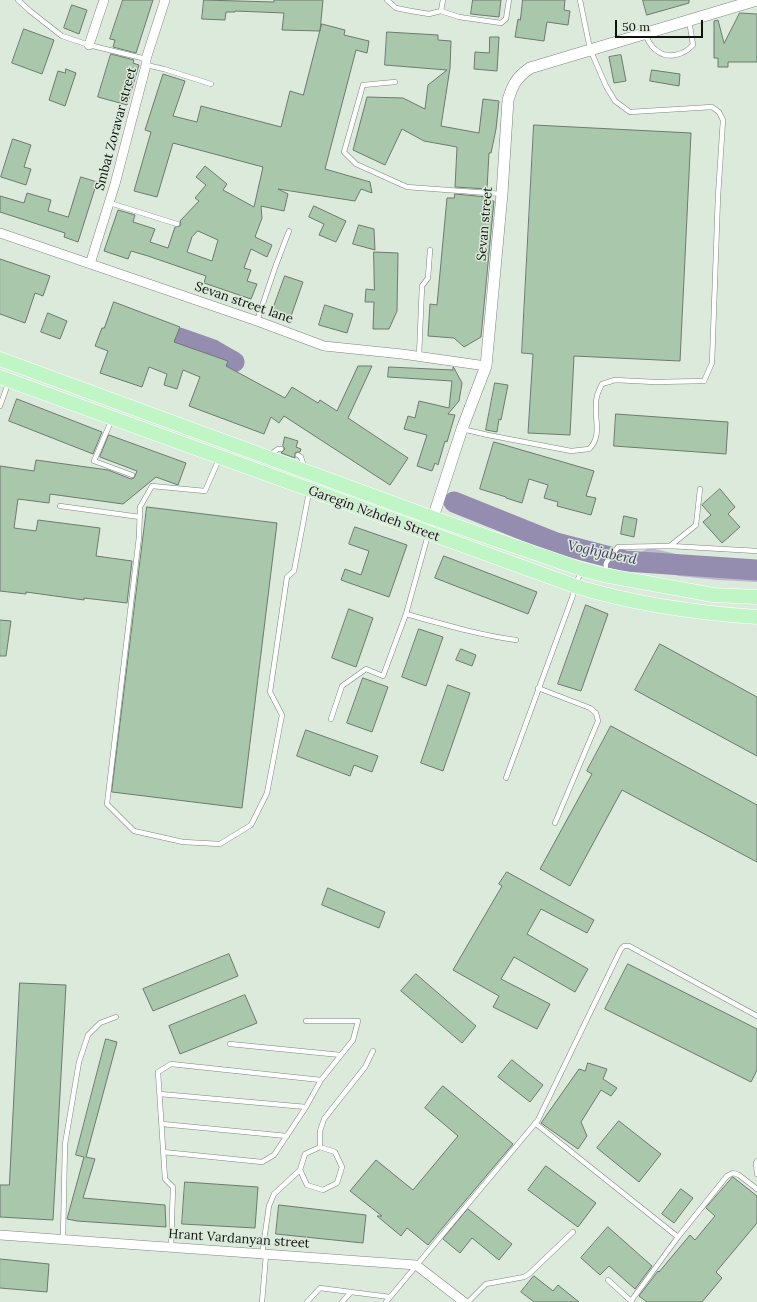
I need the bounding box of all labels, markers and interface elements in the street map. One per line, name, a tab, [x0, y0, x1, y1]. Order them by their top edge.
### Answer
scale bar	[617, 12, 705, 38]
text: 50 m	[622, 19, 650, 34]
street label: Smbat Zoravar street	[92, 66, 140, 192]
street label: Sevan street	[474, 186, 496, 262]
street label: Sevan street lane	[193, 279, 295, 327]
street label: Garegin Nzhdeh Street	[306, 483, 442, 545]
water label: Voghjaberd	[566, 537, 638, 569]
street label: Hrant Vardanyan street	[168, 1226, 310, 1252]

